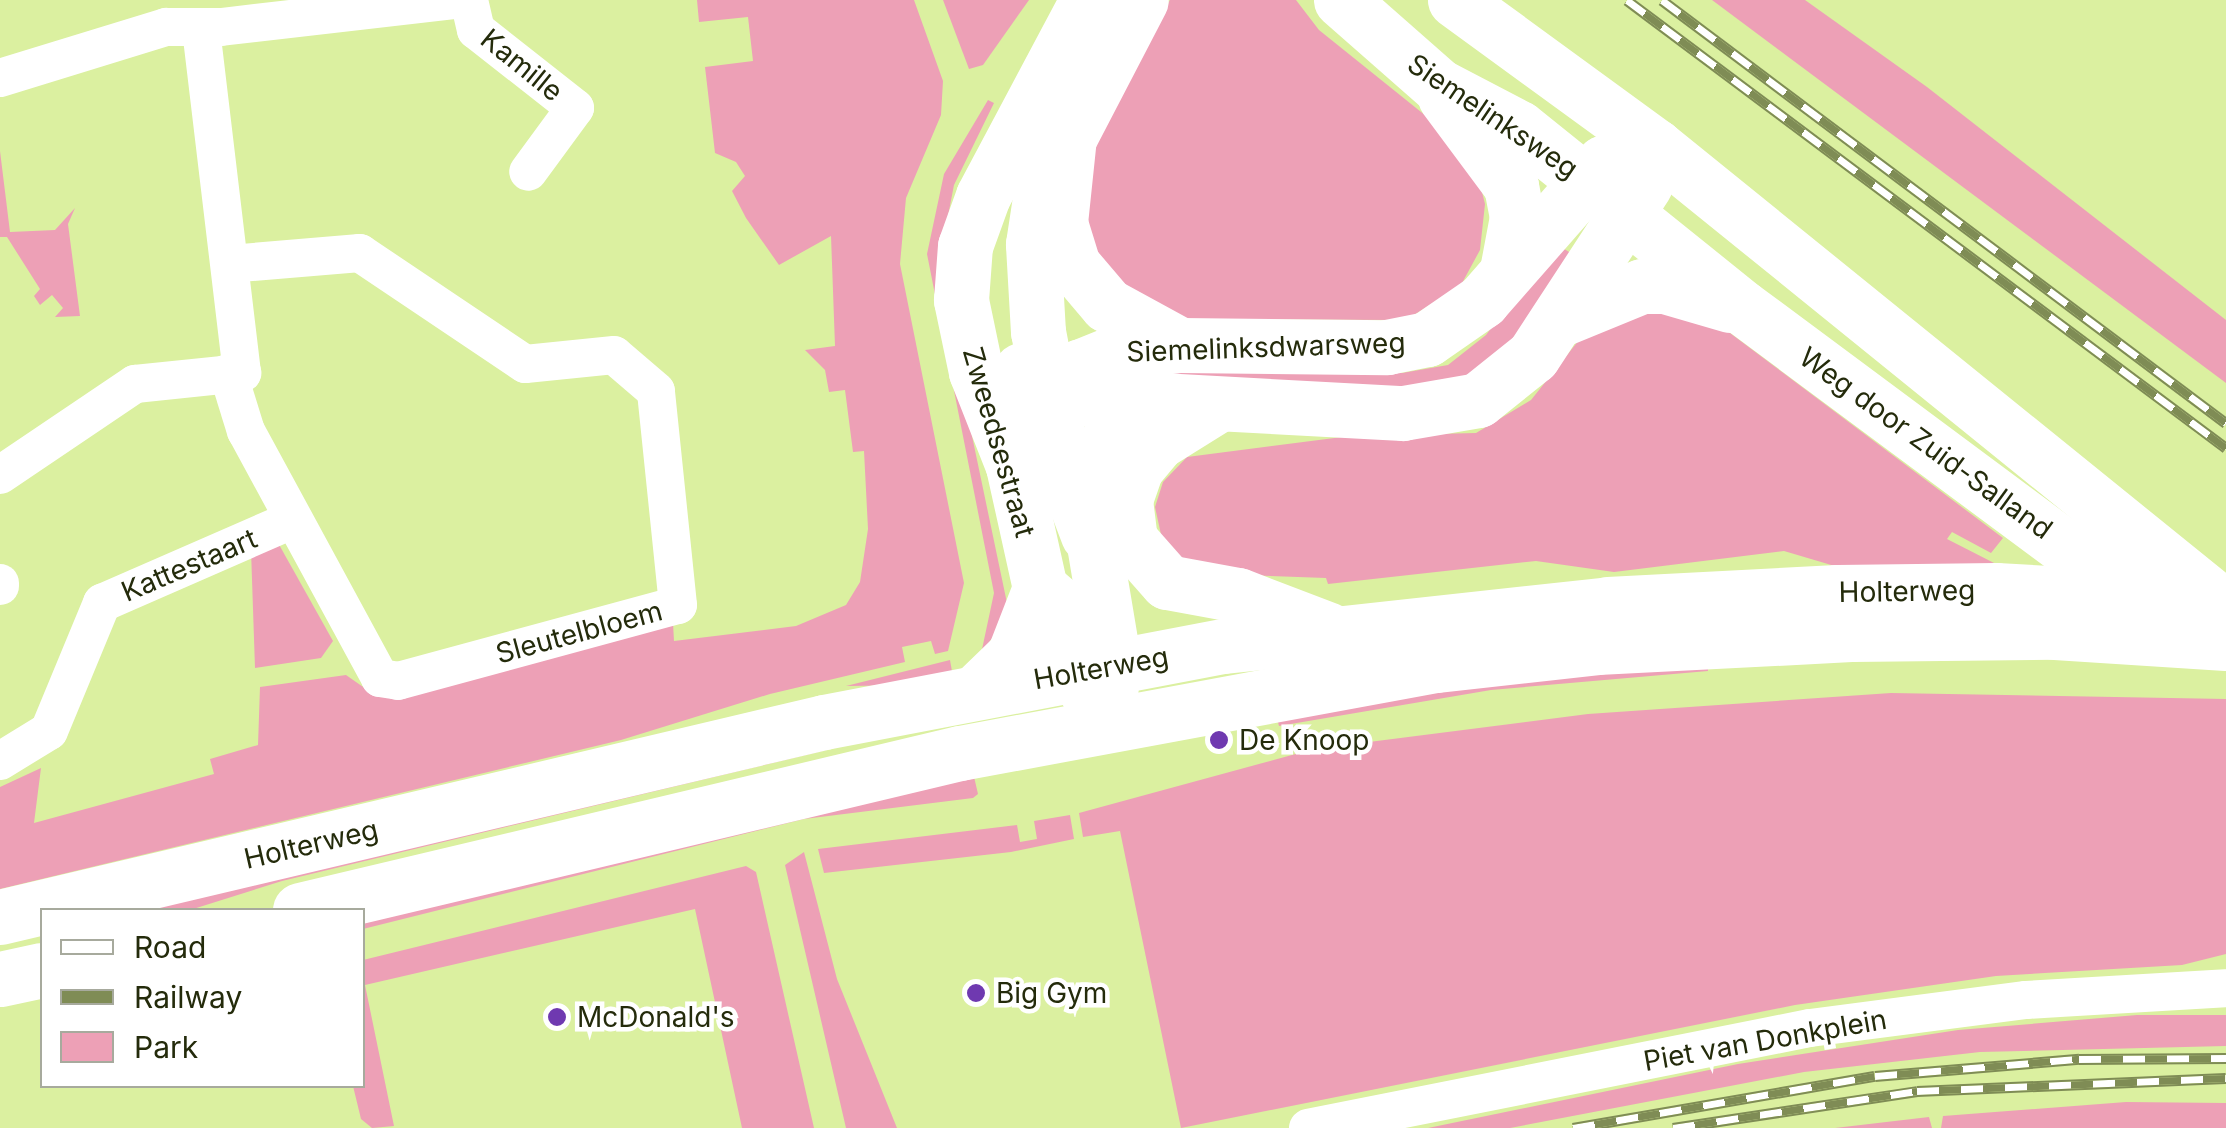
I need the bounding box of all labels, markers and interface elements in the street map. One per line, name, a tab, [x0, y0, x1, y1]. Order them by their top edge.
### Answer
street label: Kamille	[474, 22, 570, 108]
street label: Siemelinksweg	[1401, 47, 1585, 185]
street label: Siemelinksdwarsweg	[1126, 325, 1406, 369]
street label: Weg door Zuid-Salland	[1793, 340, 2059, 546]
street label: Zweedsestraat	[956, 343, 1042, 541]
street label: Kattestaart	[116, 521, 262, 609]
street label: Holterweg	[1838, 573, 1976, 609]
street label: Sleutelbloem	[492, 594, 666, 670]
street label: Holterweg	[1031, 640, 1171, 696]
place label: De Knoop	[1239, 723, 1369, 757]
marker: De Knoop	[1208, 729, 1230, 751]
street label: Holterweg	[241, 812, 381, 876]
legend	[40, 908, 365, 1088]
text: Road	[134, 929, 206, 965]
place label: Big Gym	[996, 976, 1107, 1010]
text: Railway	[134, 979, 242, 1015]
marker: Big Gym	[965, 982, 987, 1004]
place label: McDonald's	[577, 1000, 735, 1034]
street label: Piet van Donkplein	[1641, 1002, 1889, 1078]
marker: McDonald's	[546, 1006, 568, 1028]
text: Park	[134, 1029, 198, 1065]

